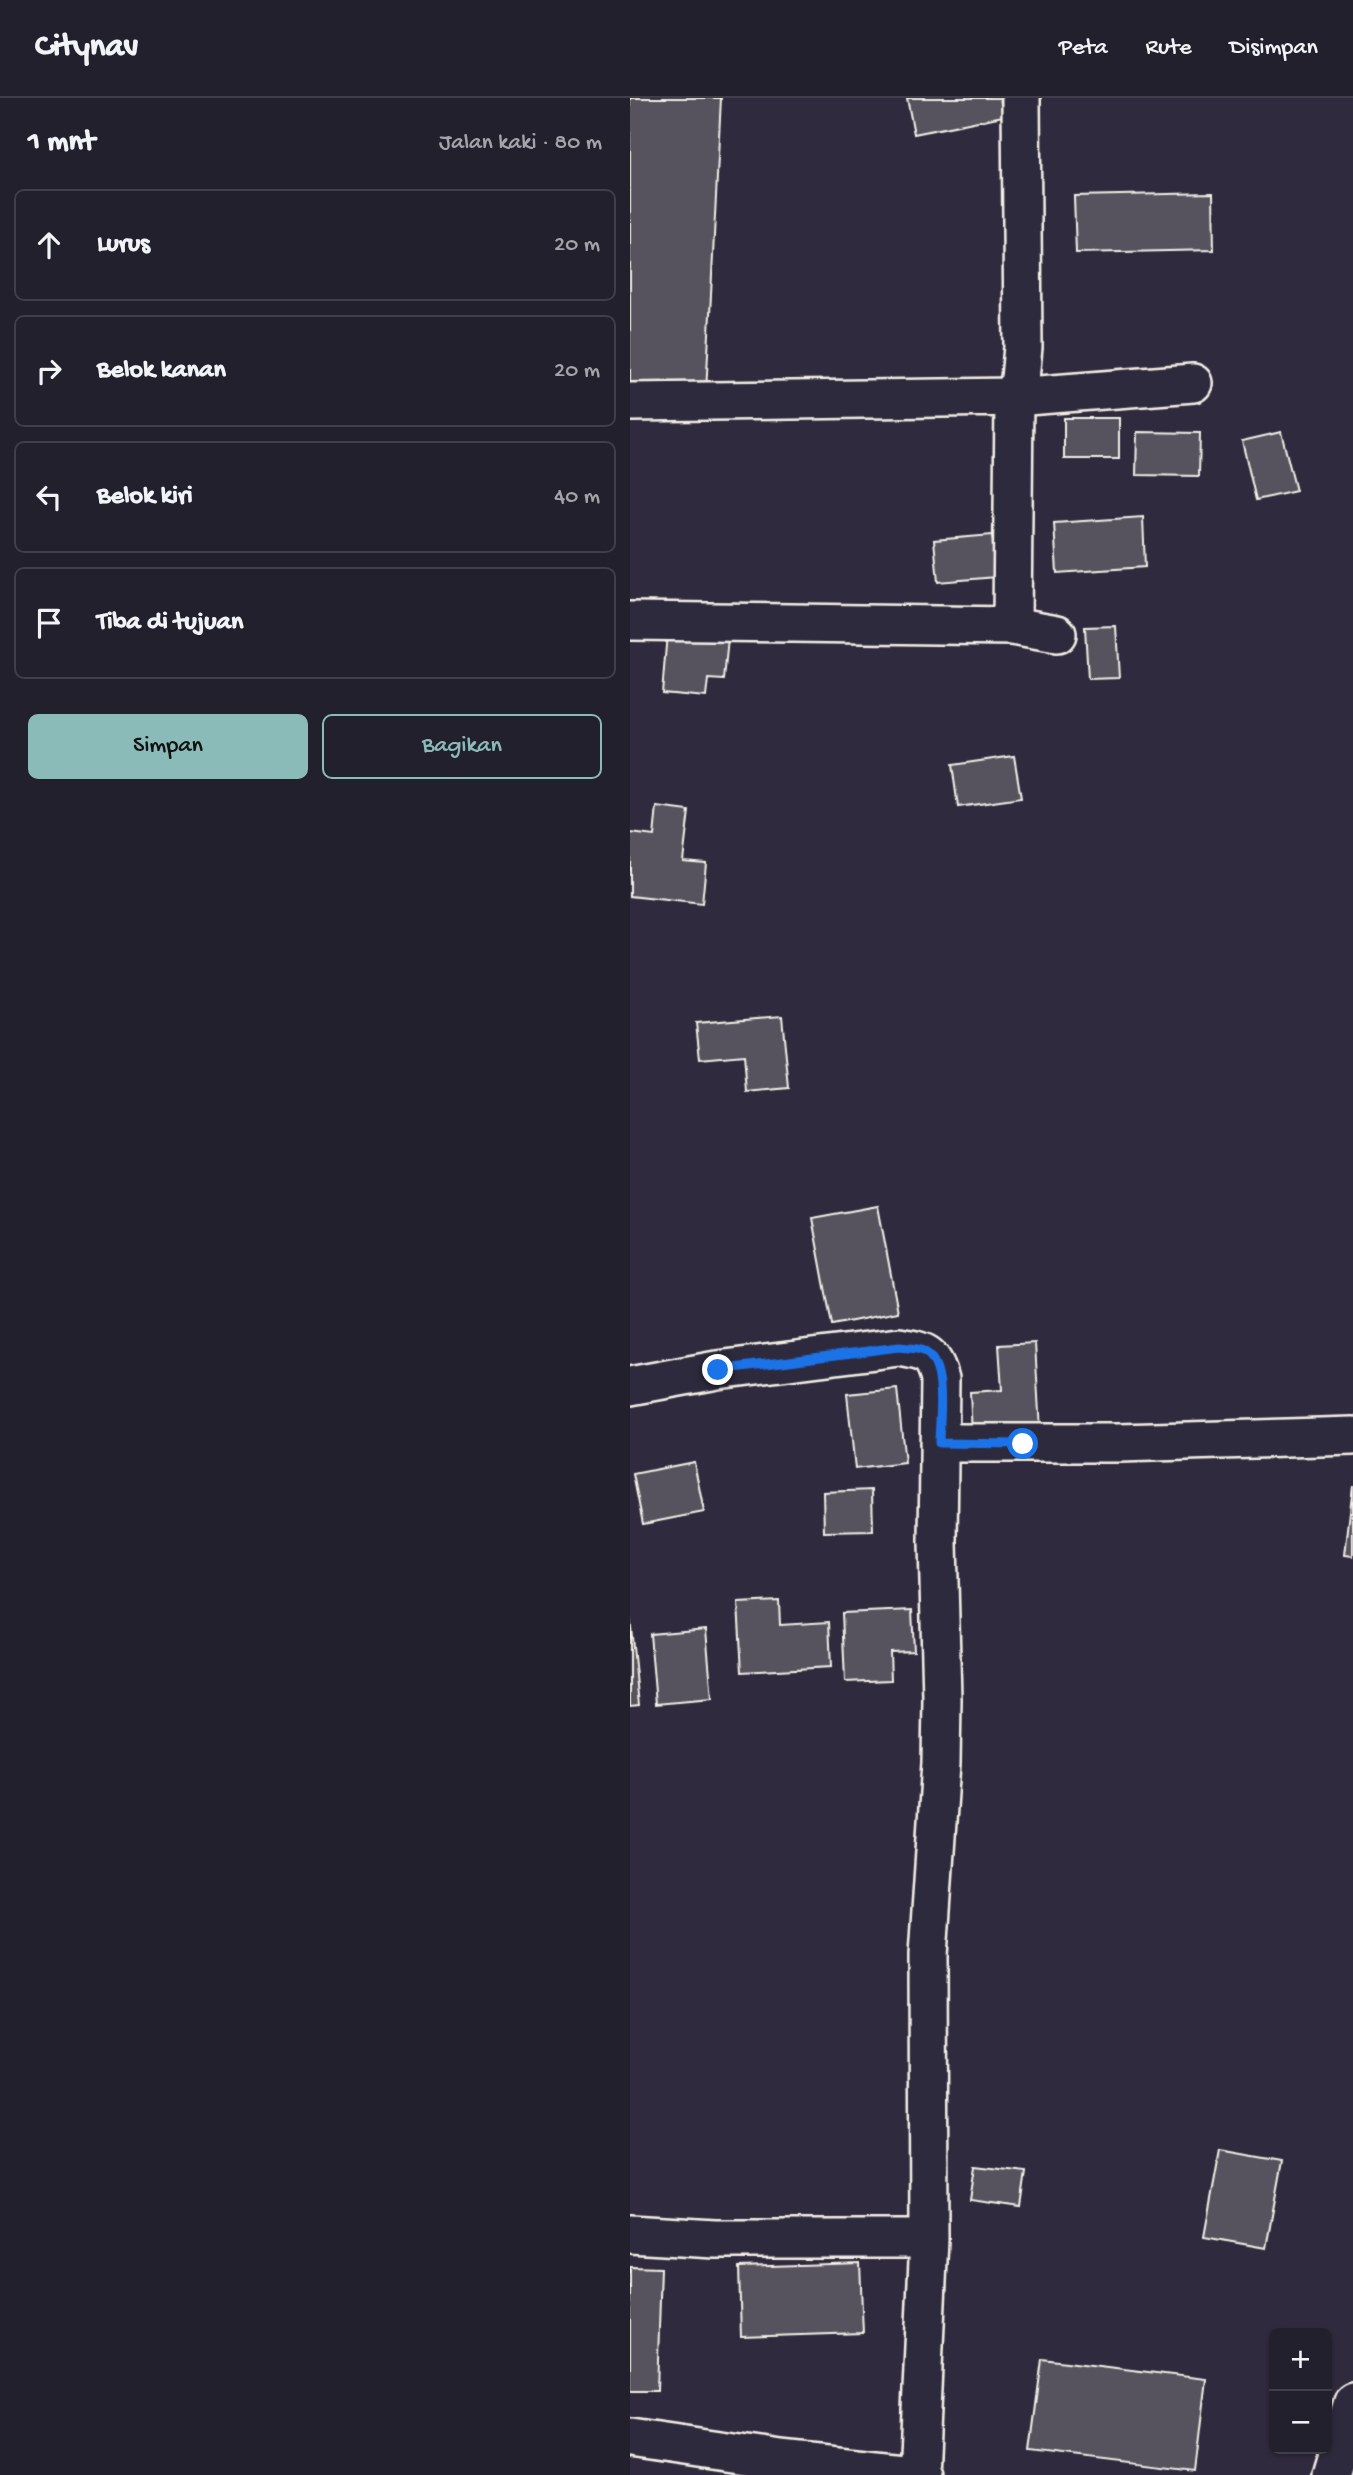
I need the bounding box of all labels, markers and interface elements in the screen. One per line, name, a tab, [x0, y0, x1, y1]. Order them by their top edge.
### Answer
text: Citynav	[35, 29, 138, 67]
text: Peta	[1059, 34, 1108, 63]
text: Rute	[1146, 34, 1192, 63]
text: Disimpan	[1230, 34, 1318, 63]
text: 1 mnt	[28, 126, 95, 161]
text: Jalan kaki · 80 m	[439, 130, 602, 157]
icon: ahead	[30, 226, 68, 264]
text: Lurus	[97, 230, 150, 261]
text: 20 m	[554, 232, 600, 259]
icon: right	[30, 352, 68, 390]
text: Belok kanan	[97, 356, 226, 387]
text: 20 m	[554, 358, 600, 385]
icon: left	[30, 478, 68, 516]
text: Belok kiri	[97, 482, 193, 513]
text: 40 m	[554, 484, 600, 511]
icon: arrive	[30, 604, 68, 642]
text: Tiba di tujuan	[97, 608, 243, 639]
button: Simpan	[28, 714, 308, 779]
button: Bagikan	[322, 714, 602, 779]
route end	[702, 1354, 733, 1385]
route start	[1007, 1428, 1038, 1459]
map controls	[1269, 2328, 1332, 2454]
button: +	[1269, 2328, 1332, 2391]
button: −	[1269, 2391, 1332, 2454]

